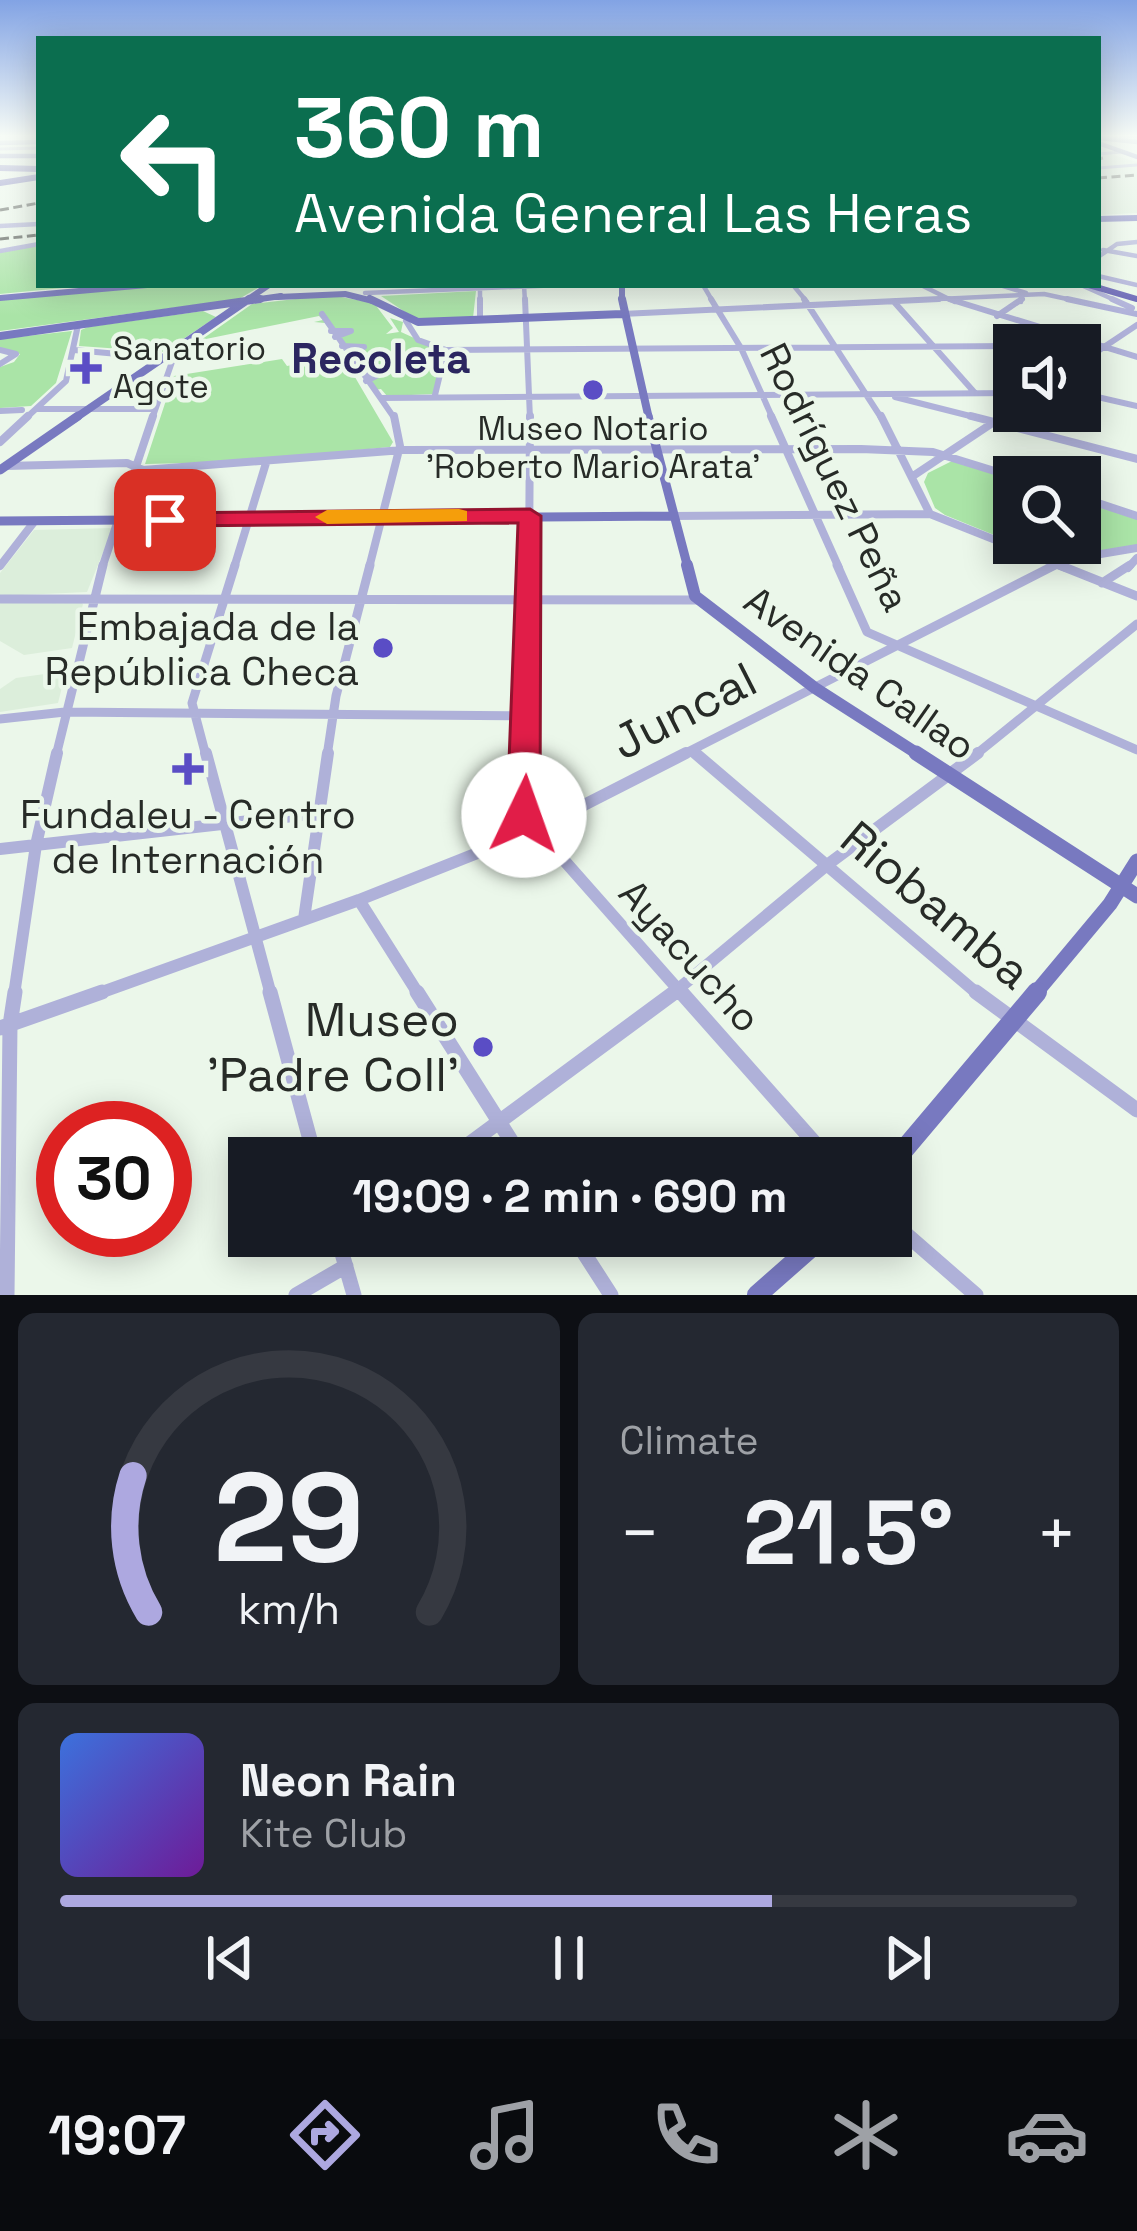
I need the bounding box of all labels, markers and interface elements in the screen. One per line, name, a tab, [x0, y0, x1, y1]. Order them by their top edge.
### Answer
text: 360 m	[294, 74, 545, 182]
icon: left	[96, 84, 252, 240]
text: Avenida General Las Heras	[294, 179, 972, 248]
map controls	[993, 324, 1101, 564]
button: sound	[993, 324, 1101, 432]
place label: Sanatorio Agote	[113, 328, 266, 408]
district label: Recoleta	[291, 332, 471, 385]
street label: Rodríguez Peña	[749, 335, 921, 619]
marker: Sanatorio Agote	[70, 352, 102, 384]
marker: Museo Notario 'Roberto Mario Arata'	[580, 377, 606, 403]
place label: Museo Notario 'Roberto Mario Arata'	[426, 408, 760, 488]
button: search	[993, 456, 1101, 564]
pin	[114, 469, 216, 571]
icon: arrive	[132, 487, 198, 553]
street label: Avenida Callao	[735, 575, 985, 771]
place label: Embajada de la República Checa	[45, 602, 359, 696]
marker: Embajada de la República Checa	[370, 635, 396, 661]
street label: Juncal	[601, 649, 767, 773]
position arrow	[461, 752, 587, 878]
marker: Fundaleu - Centro de Internación	[172, 753, 204, 785]
place label: Fundaleu - Centro de Internación	[20, 790, 356, 884]
street label: Riobamba	[828, 808, 1044, 1002]
street label: Ayacucho	[609, 869, 771, 1043]
place label: Museo 'Padre Coll'	[207, 989, 459, 1105]
marker: Museo 'Padre Coll'	[470, 1034, 496, 1060]
speed limit sign: 30	[36, 1101, 192, 1257]
text: 19:09 · 2 min · 690 m	[353, 1168, 787, 1225]
text: Climate	[620, 1416, 759, 1465]
text: 29	[213, 1438, 364, 1597]
text: 21.5°	[743, 1475, 953, 1590]
text: −	[620, 1491, 660, 1575]
text: +	[1036, 1491, 1077, 1575]
text: km/h	[238, 1582, 340, 1637]
text: Neon Rain	[240, 1752, 457, 1809]
text: Kite Club	[240, 1809, 407, 1858]
icon: previous	[197, 1925, 263, 1991]
icon: pause	[536, 1925, 602, 1991]
icon: next	[875, 1925, 941, 1991]
icon: directions	[283, 2093, 367, 2177]
icon: music	[463, 2093, 547, 2177]
icon: phone	[644, 2093, 728, 2177]
icon: climate	[824, 2093, 908, 2177]
icon: car	[1005, 2093, 1089, 2177]
text: 19:07	[48, 2101, 186, 2170]

